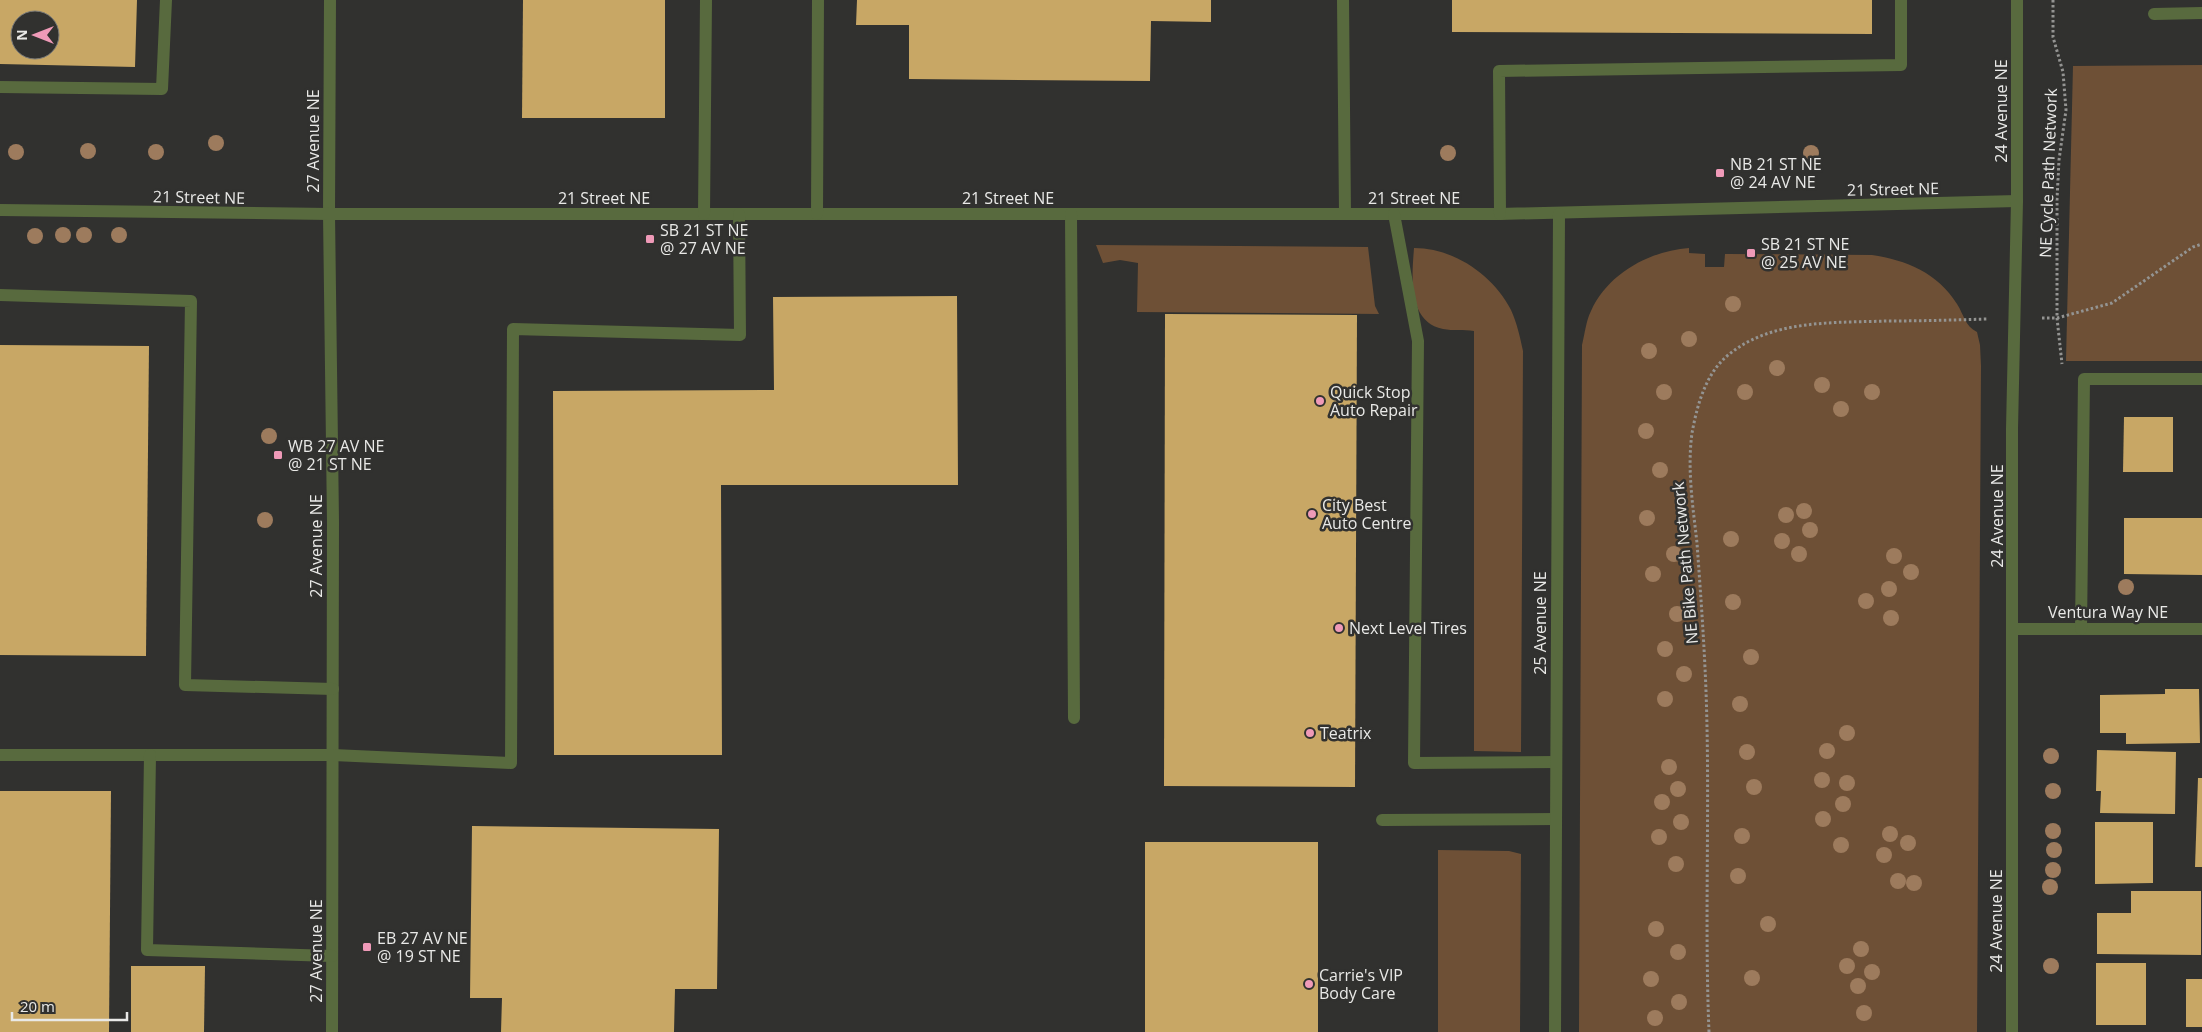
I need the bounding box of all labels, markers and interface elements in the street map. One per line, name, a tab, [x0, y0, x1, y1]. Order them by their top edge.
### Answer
north arrow	[10, 10, 60, 60]
text: N	[12, 29, 31, 41]
street label: 24 Avenue NE	[1990, 59, 2012, 163]
street label: NE Cycle Path Network	[2034, 87, 2062, 258]
street label: 27 Avenue NE	[302, 89, 324, 193]
place label: NB 21 ST NE @ 24 AV NE	[1730, 153, 1822, 193]
marker: NB 21 ST NE @ 24 AV NE	[1714, 167, 1726, 179]
street label: 21 Street NE	[1847, 177, 1939, 201]
street label: 21 Street NE	[153, 185, 245, 209]
street label: 21 Street NE	[558, 187, 650, 209]
street label: 21 Street NE	[962, 187, 1054, 209]
street label: 21 Street NE	[1368, 187, 1460, 209]
place label: SB 21 ST NE @ 27 AV NE	[660, 219, 748, 259]
marker: SB 21 ST NE @ 27 AV NE	[644, 233, 656, 245]
place label: SB 21 ST NE @ 25 AV NE	[1761, 233, 1849, 273]
marker: SB 21 ST NE @ 25 AV NE	[1745, 247, 1757, 259]
place label: Quick Stop Auto Repair	[1330, 381, 1418, 421]
marker: Quick Stop Auto Repair	[1314, 395, 1326, 407]
place label: WB 27 AV NE @ 21 ST NE	[288, 435, 384, 475]
marker: WB 27 AV NE @ 21 ST NE	[272, 449, 284, 461]
street label: 24 Avenue NE	[1986, 464, 2008, 568]
street label: NE Bike Path Network	[1667, 480, 1703, 645]
street label: 27 Avenue NE	[305, 494, 327, 598]
place label: City Best Auto Centre	[1322, 494, 1412, 534]
marker: City Best Auto Centre	[1306, 508, 1318, 520]
street label: 25 Avenue NE	[1529, 571, 1551, 675]
street label: Ventura Way NE	[2048, 601, 2168, 623]
place label: Next Level Tires	[1349, 617, 1467, 639]
marker: Next Level Tires	[1333, 622, 1345, 634]
place label: Teatrix	[1320, 722, 1372, 744]
marker: Teatrix	[1304, 727, 1316, 739]
street label: 24 Avenue NE	[1985, 869, 2007, 973]
street label: 27 Avenue NE	[305, 899, 327, 1003]
place label: EB 27 AV NE @ 19 ST NE	[377, 927, 468, 967]
marker: EB 27 AV NE @ 19 ST NE	[361, 941, 373, 953]
place label: Carrie's VIP Body Care	[1319, 964, 1403, 1004]
marker: Carrie's VIP Body Care	[1303, 978, 1315, 990]
scale bar	[12, 990, 128, 1022]
text: 20 m	[20, 996, 55, 1016]

